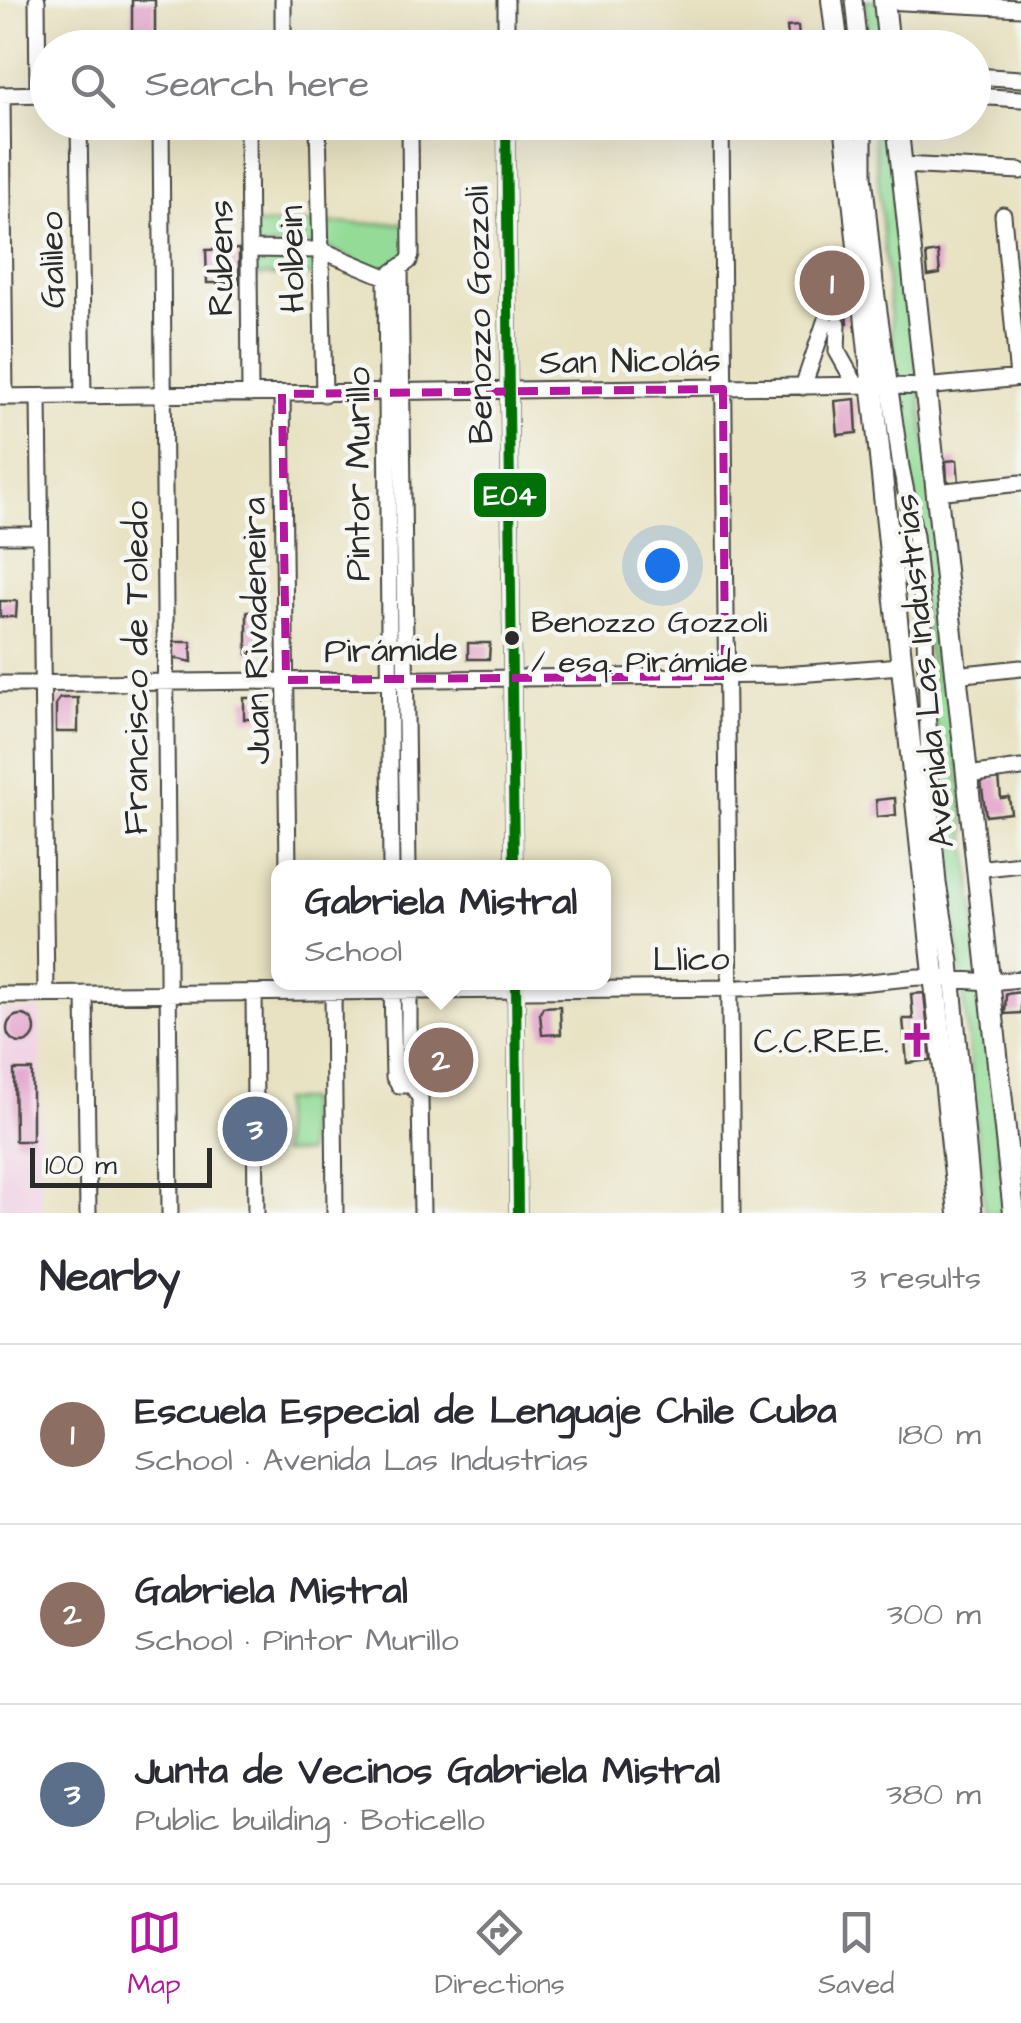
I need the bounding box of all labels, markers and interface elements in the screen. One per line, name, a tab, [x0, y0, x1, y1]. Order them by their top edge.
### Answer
search box	[30, 30, 991, 140]
icon: search	[65, 58, 120, 113]
text: Search here	[145, 59, 369, 111]
street label: Benozzo Gozzoli	[453, 185, 506, 445]
street label: Rubens	[197, 200, 246, 316]
street label: Holbein	[267, 205, 318, 313]
street label: Galileo	[27, 211, 78, 309]
pin: 1	[800, 246, 864, 320]
street label: San Nicolás	[539, 335, 721, 388]
street label: Pintor Murillo	[334, 367, 383, 581]
line badge: E04	[472, 471, 548, 519]
text: E04	[483, 477, 538, 516]
street label: Avenida Las Industrias	[882, 491, 967, 850]
street label: Juan Rivadeneira	[230, 497, 283, 765]
street label: Francisco de Toledo	[112, 501, 161, 835]
your location	[637, 540, 688, 591]
place label: Benozzo Gozzoli / esq. Pirámide	[531, 600, 767, 685]
street label: Pirámide	[324, 625, 459, 676]
marker: Benozzo Gozzoli / esq. Pirámide	[502, 628, 522, 648]
popup	[271, 860, 611, 990]
text: Gabriela Mistral	[305, 877, 577, 929]
text: School	[305, 929, 402, 974]
street label: Llico	[652, 934, 730, 985]
place label: C.C.RE.E.	[753, 1017, 889, 1066]
church icon: C.C.RE.E.	[898, 1021, 936, 1059]
pin: 2	[408, 1022, 474, 1098]
pin: 3	[222, 1092, 288, 1166]
scale bar	[30, 1143, 212, 1188]
text: 100 m	[45, 1146, 117, 1185]
text: Nearby	[40, 1249, 180, 1307]
text: 3 results	[851, 1256, 981, 1301]
text: Escuela Especial de Lenguaje Chile Cuba	[135, 1386, 837, 1438]
text: 1	[70, 1412, 75, 1457]
text: 180 m	[898, 1412, 981, 1457]
text: School · Avenida Las Industrias	[135, 1438, 588, 1483]
text: Gabriela Mistral	[135, 1566, 408, 1618]
text: 2	[63, 1592, 82, 1637]
text: 300 m	[887, 1592, 981, 1637]
text: School · Pintor Murillo	[135, 1618, 459, 1663]
text: Junta de Vecinos Gabriela Mistral	[135, 1746, 720, 1798]
text: 3	[64, 1772, 81, 1817]
text: 380 m	[886, 1772, 981, 1817]
text: Public building · Boticello	[135, 1798, 485, 1843]
tab: Map	[127, 1905, 182, 2004]
tab: Directions	[435, 1905, 565, 2004]
tab: Saved	[818, 1905, 894, 2004]

